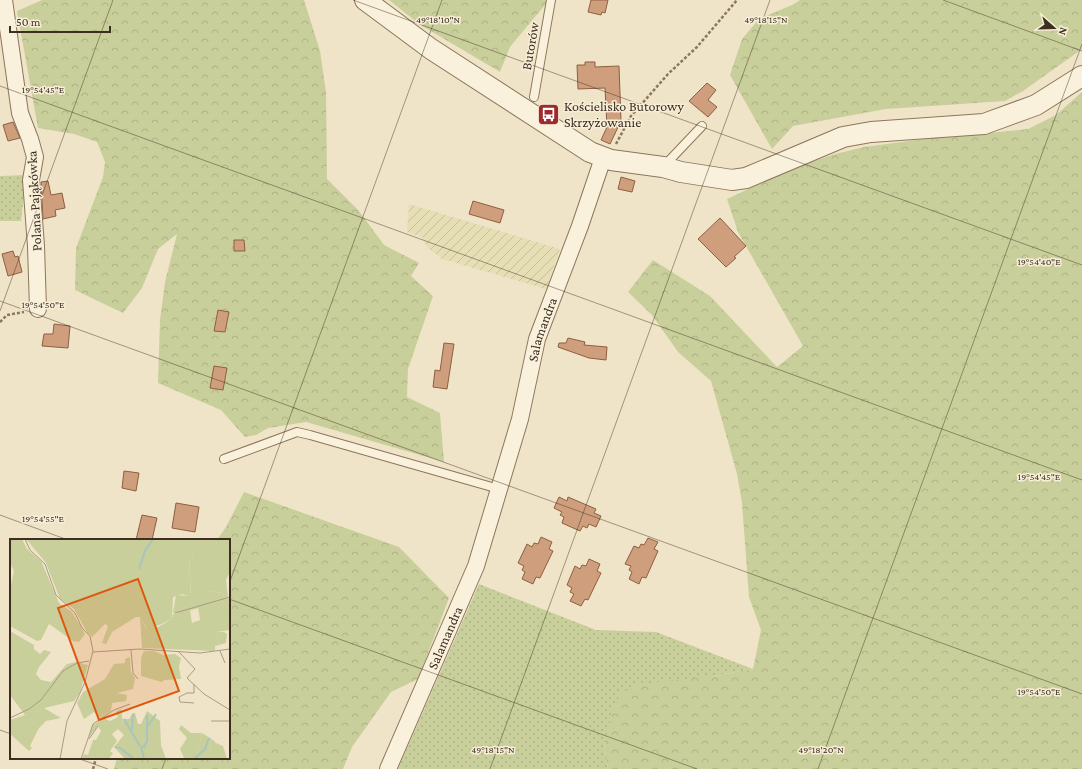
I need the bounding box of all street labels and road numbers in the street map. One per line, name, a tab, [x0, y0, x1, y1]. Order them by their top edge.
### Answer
street label: Butorów	[518, 20, 542, 71]
street label: Polana Pająkówka	[23, 150, 46, 252]
street label: Salamandra	[524, 295, 560, 363]
street label: Salamandra	[424, 603, 466, 672]

